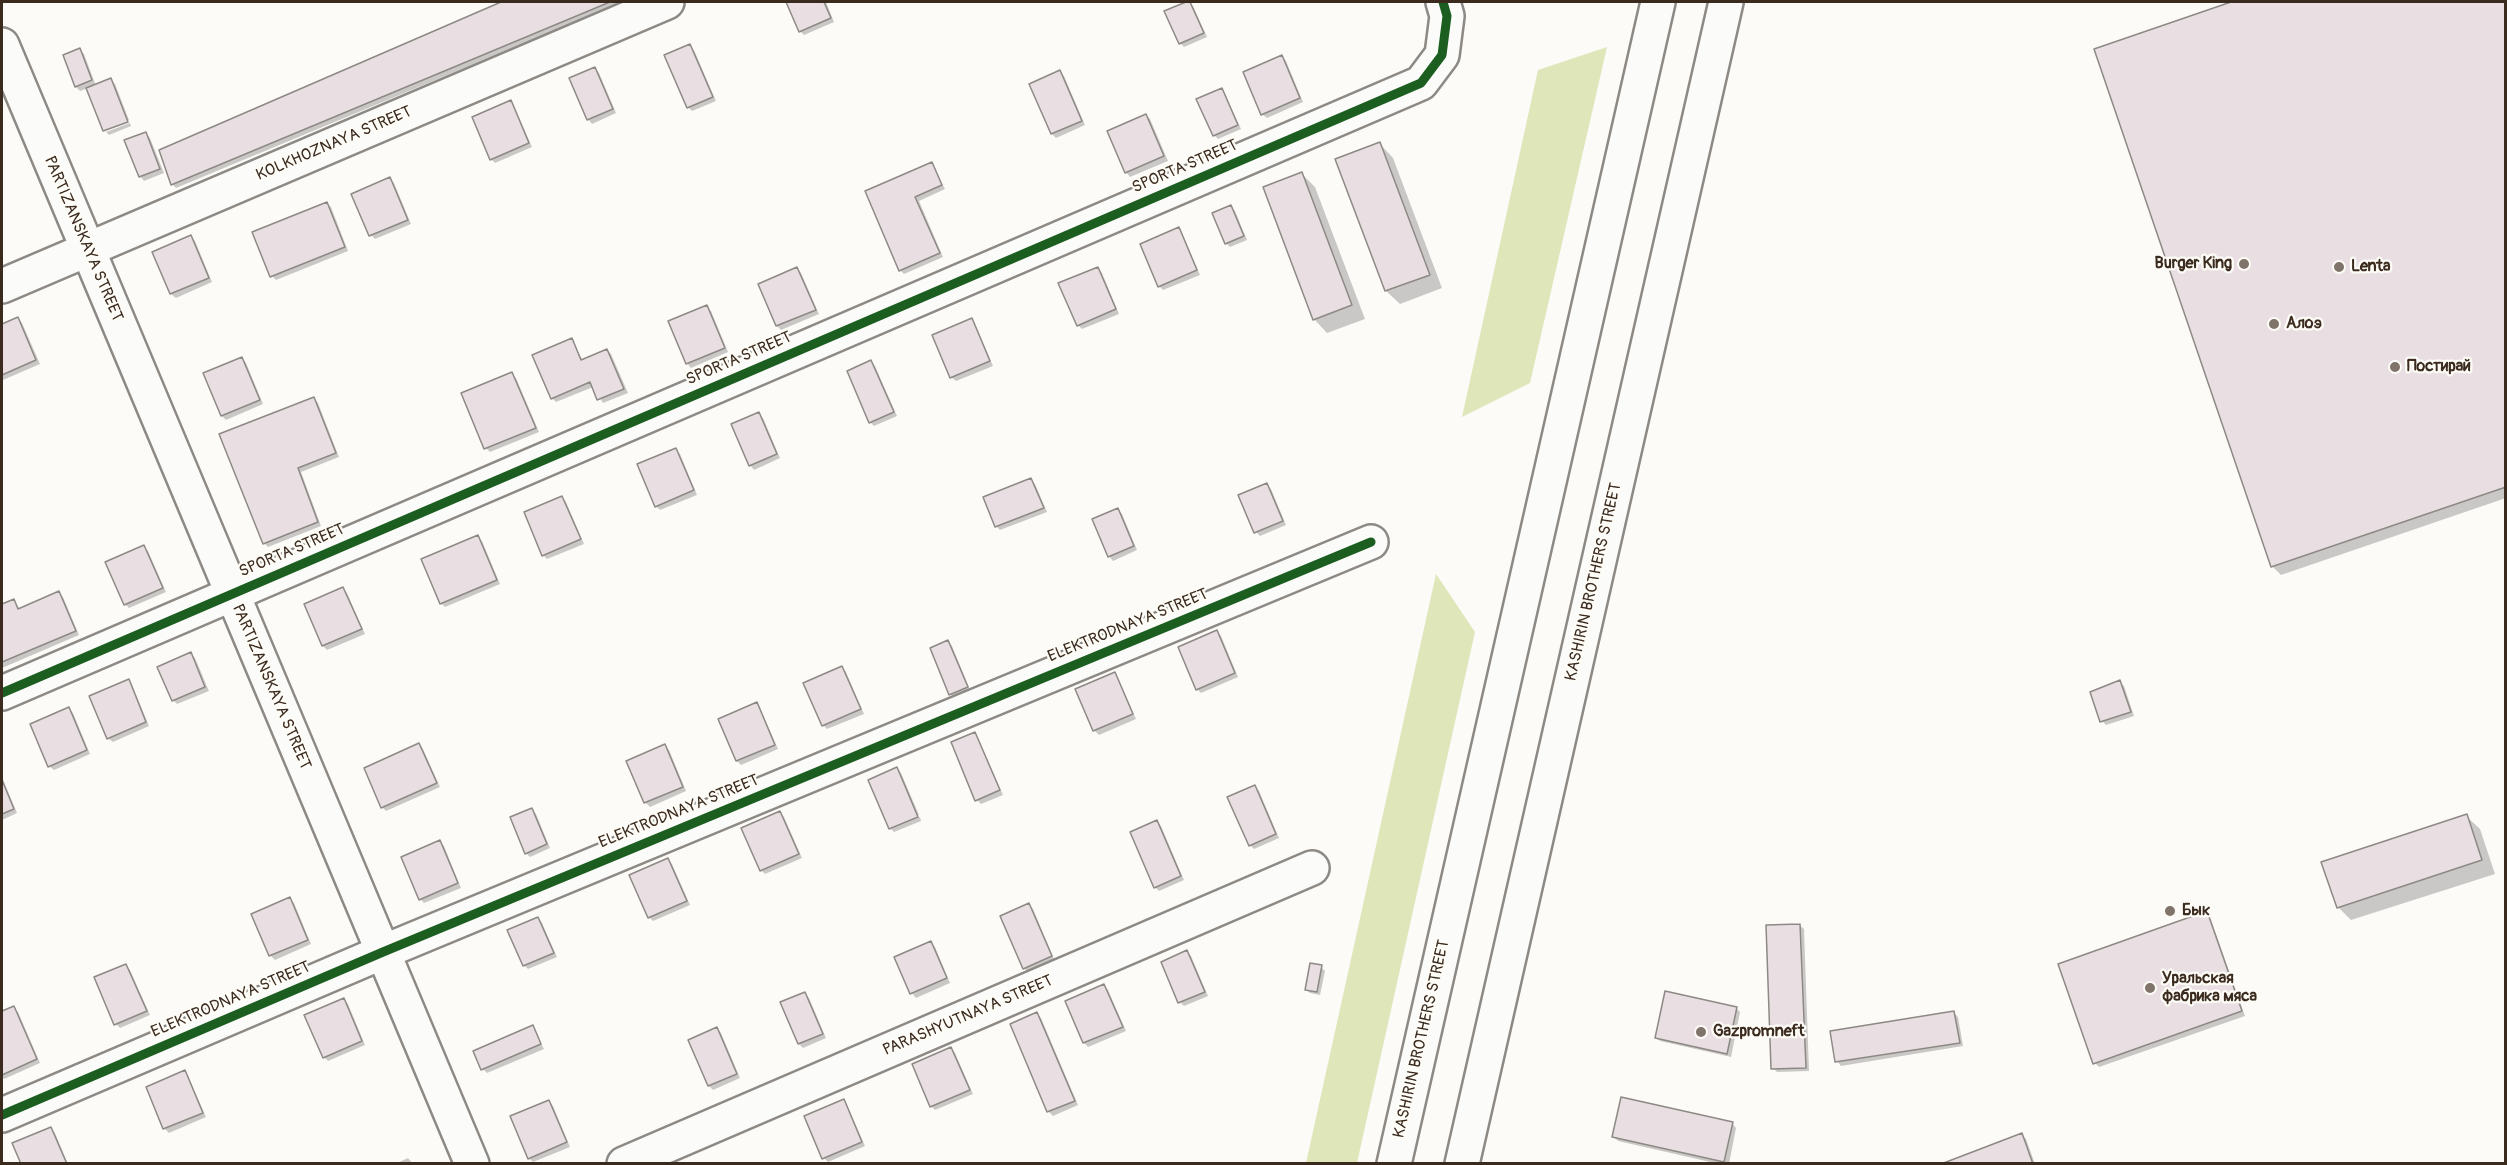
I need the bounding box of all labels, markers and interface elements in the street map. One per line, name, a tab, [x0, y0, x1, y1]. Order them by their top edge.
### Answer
street label: KOLKHOZNAYA STREET	[253, 103, 415, 185]
street label: SPORTA STREET	[1129, 136, 1241, 198]
street label: PARTIZANSKAYA STREET	[39, 153, 127, 325]
place label: Burger King	[2155, 254, 2232, 274]
marker: Burger King	[2237, 257, 2251, 271]
place label: Lenta	[2351, 257, 2390, 277]
marker: Lenta	[2332, 260, 2346, 274]
place label: Алоэ	[2286, 314, 2322, 334]
marker: Алоэ	[2267, 317, 2281, 331]
street label: SPORTA STREET	[683, 328, 795, 390]
place label: Постирай	[2407, 357, 2471, 377]
marker: Постирай	[2388, 360, 2402, 374]
street label: KASHIRIN BROTHERS STREET	[1562, 481, 1626, 683]
street label: SPORTA STREET	[236, 520, 348, 582]
street label: ELEKTRODNAYA STREET	[1045, 585, 1211, 667]
street label: PARTIZANSKAYA STREET	[227, 601, 315, 773]
street label: ELEKTRODNAYA STREET	[596, 771, 762, 853]
place label: Бык	[2182, 901, 2210, 921]
marker: Бык	[2163, 904, 2177, 918]
street label: KASHIRIN BROTHERS STREET	[1390, 938, 1454, 1140]
street label: ELEKTRODNAYA STREET	[149, 958, 313, 1042]
place label: Уральская фабрика мяса	[2162, 969, 2257, 1007]
street label: PARASHYUTNAYA STREET	[880, 971, 1056, 1061]
marker: Уральская фабрика мяса	[2143, 981, 2157, 995]
place label: Gazpromneft	[1713, 1022, 1805, 1042]
marker: Gazpromneft	[1694, 1025, 1708, 1039]

